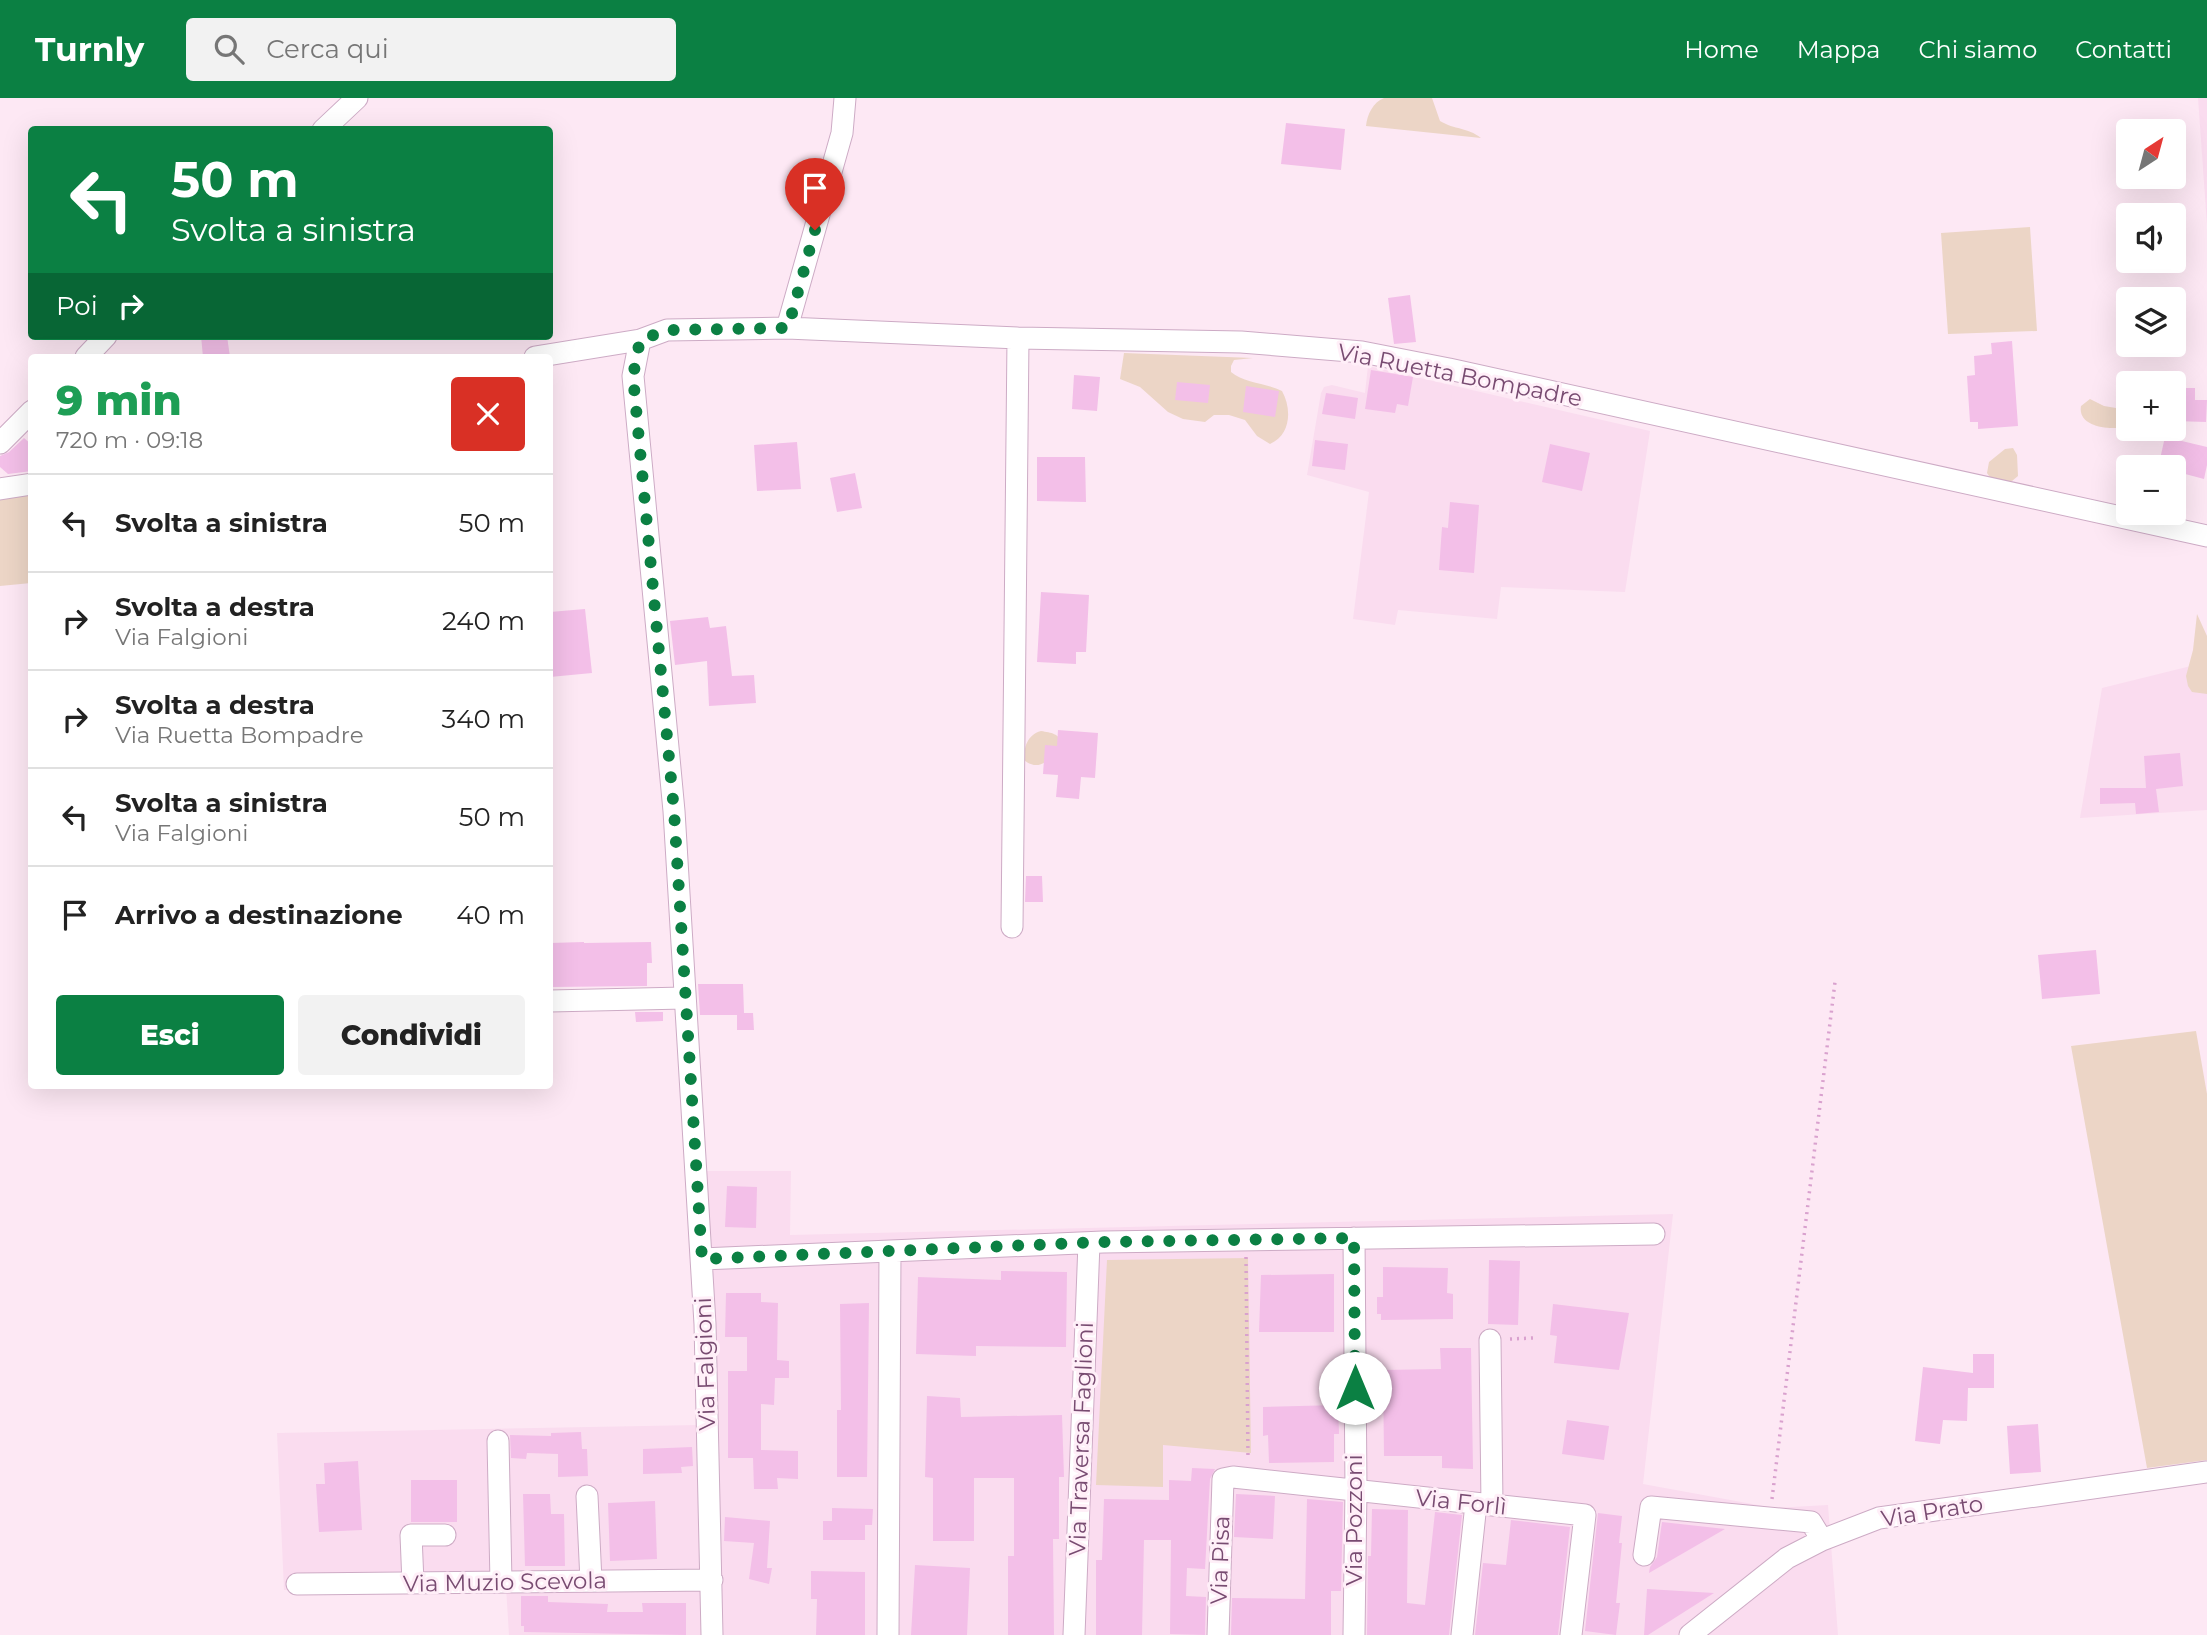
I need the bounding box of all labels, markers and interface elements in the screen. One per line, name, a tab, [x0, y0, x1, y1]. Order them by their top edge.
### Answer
search box	[186, 18, 676, 81]
text: Turnly	[35, 29, 144, 69]
icon: search	[210, 30, 248, 68]
text: Cerca qui	[266, 33, 389, 65]
text: Home	[1684, 35, 1759, 64]
text: Mappa	[1797, 35, 1880, 64]
text: Chi siamo	[1918, 35, 2037, 64]
text: Contatti	[2075, 35, 2172, 64]
north arrow	[2116, 119, 2186, 189]
map controls	[2116, 119, 2186, 525]
text: 50 m	[171, 150, 299, 209]
icon: left	[56, 154, 147, 245]
pin	[785, 158, 845, 230]
icon: arrive	[796, 169, 834, 207]
button: sound	[2116, 203, 2186, 273]
text: Svolta a sinistra	[171, 210, 416, 249]
icon: right	[112, 287, 150, 325]
button: layers	[2116, 287, 2186, 357]
text: Poi	[56, 290, 98, 322]
street label: Via Ruetta Bompadre	[1335, 338, 1585, 412]
button: +	[2116, 371, 2186, 441]
text: 9 min	[56, 374, 182, 426]
button: close	[451, 377, 525, 451]
text: 720 m · 09:18	[56, 426, 203, 454]
button: −	[2116, 455, 2186, 525]
icon: left	[56, 504, 94, 542]
text: Svolta a sinistra	[115, 507, 328, 539]
text: 50 m	[459, 507, 525, 539]
text: Svolta a destra	[115, 591, 315, 623]
icon: right	[56, 602, 94, 640]
text: 240 m	[442, 605, 525, 637]
text: Via Falgioni	[115, 623, 248, 651]
text: Svolta a destra	[115, 689, 315, 721]
icon: right	[56, 700, 94, 738]
text: 340 m	[442, 703, 525, 735]
text: Via Ruetta Bompadre	[115, 721, 364, 749]
text: Svolta a sinistra	[115, 787, 328, 819]
icon: left	[56, 798, 94, 836]
text: 50 m	[459, 801, 525, 833]
text: Via Falgioni	[115, 819, 248, 847]
icon: arrive	[56, 896, 94, 934]
text: Arrivo a destinazione	[115, 899, 403, 931]
text: 40 m	[456, 899, 525, 931]
button: Esci	[56, 995, 284, 1075]
button: Condividi	[298, 995, 525, 1075]
street label: Via Falgioni	[689, 1297, 721, 1431]
street label: Via Traversa Faglioni	[1063, 1322, 1099, 1556]
position arrow	[1318, 1351, 1392, 1425]
street label: Via Pozzoni	[1340, 1454, 1368, 1586]
street label: Via Forlì	[1414, 1483, 1508, 1521]
street label: Via Prato	[1879, 1489, 1985, 1533]
street label: Via Pisa	[1204, 1515, 1236, 1605]
street label: Via Muzio Scevola	[403, 1566, 607, 1598]

